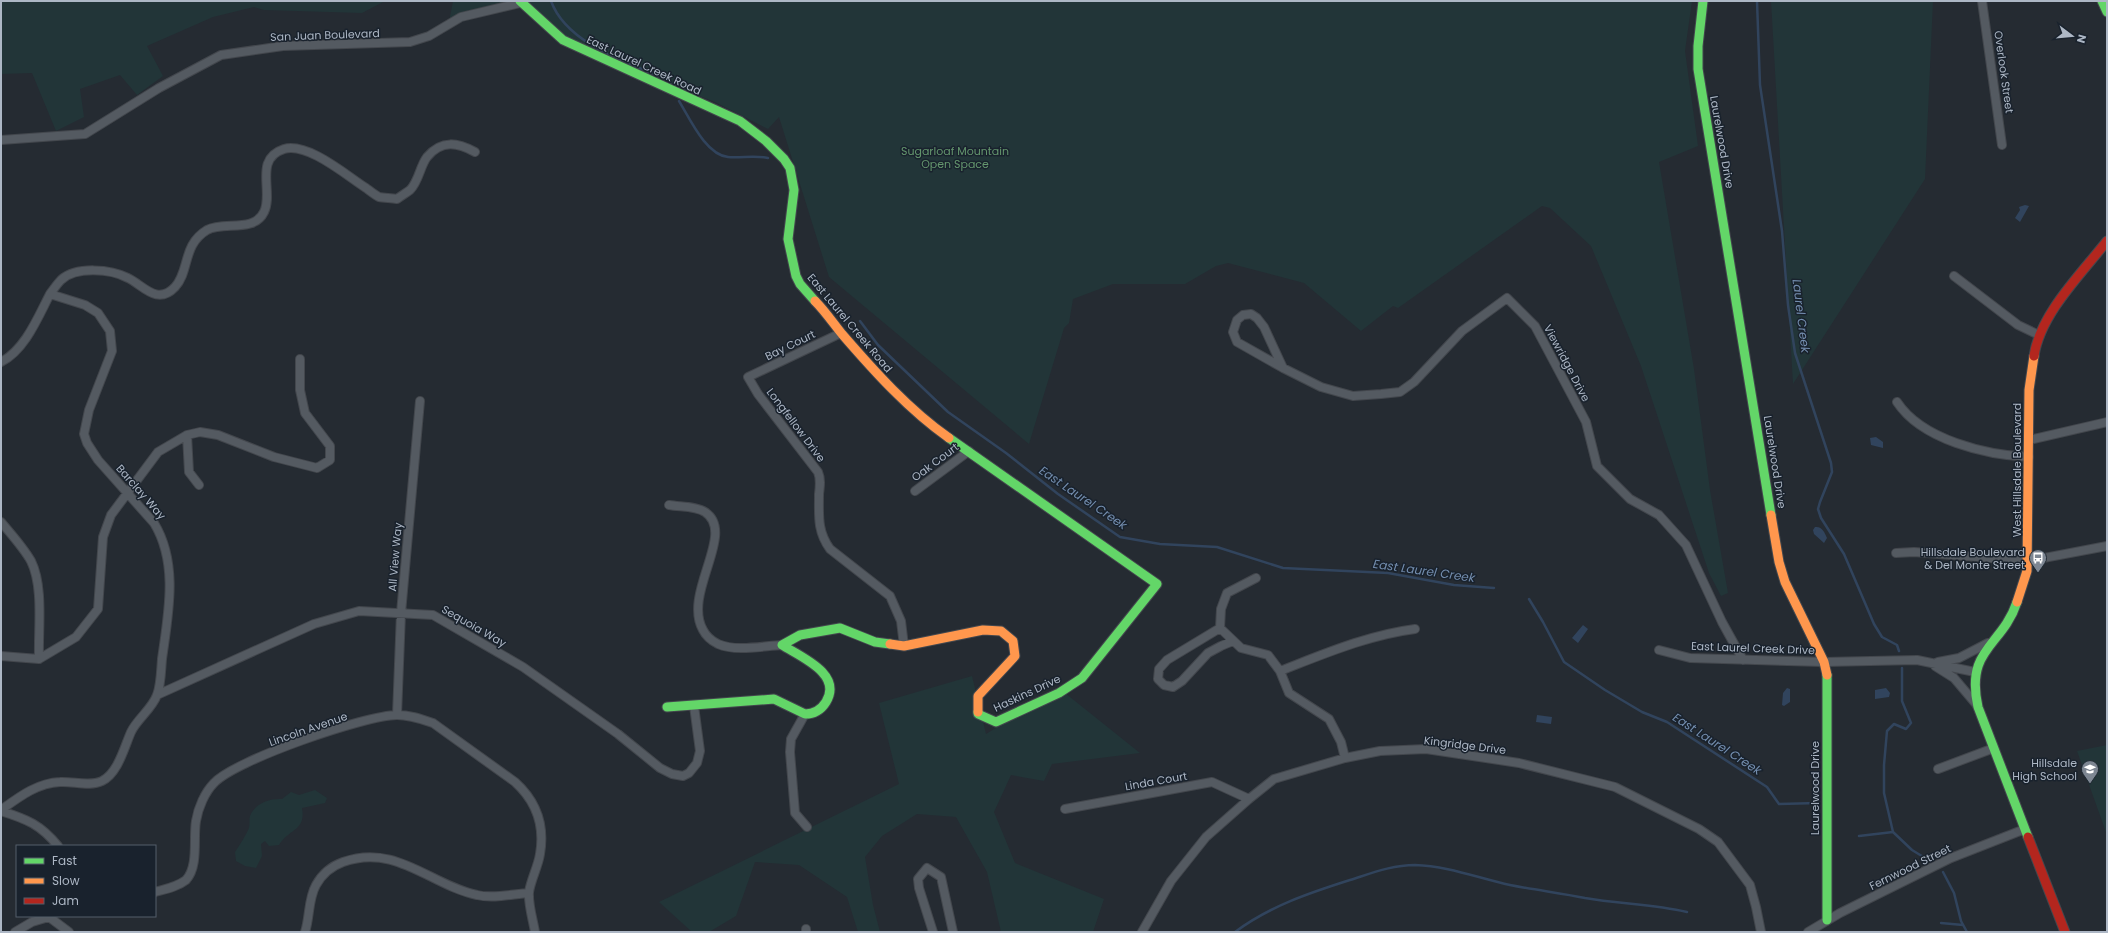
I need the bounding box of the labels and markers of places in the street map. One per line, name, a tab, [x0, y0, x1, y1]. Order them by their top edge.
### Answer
place label: Hillsdale Boulevard & Del Monte Street	[1921, 544, 2025, 573]
bus stop icon: Hillsdale Boulevard & Del Monte Street	[2028, 548, 2048, 573]
place label: Hillsdale High School	[2012, 755, 2077, 784]
school or university icon: Hillsdale High School	[2080, 759, 2100, 784]

